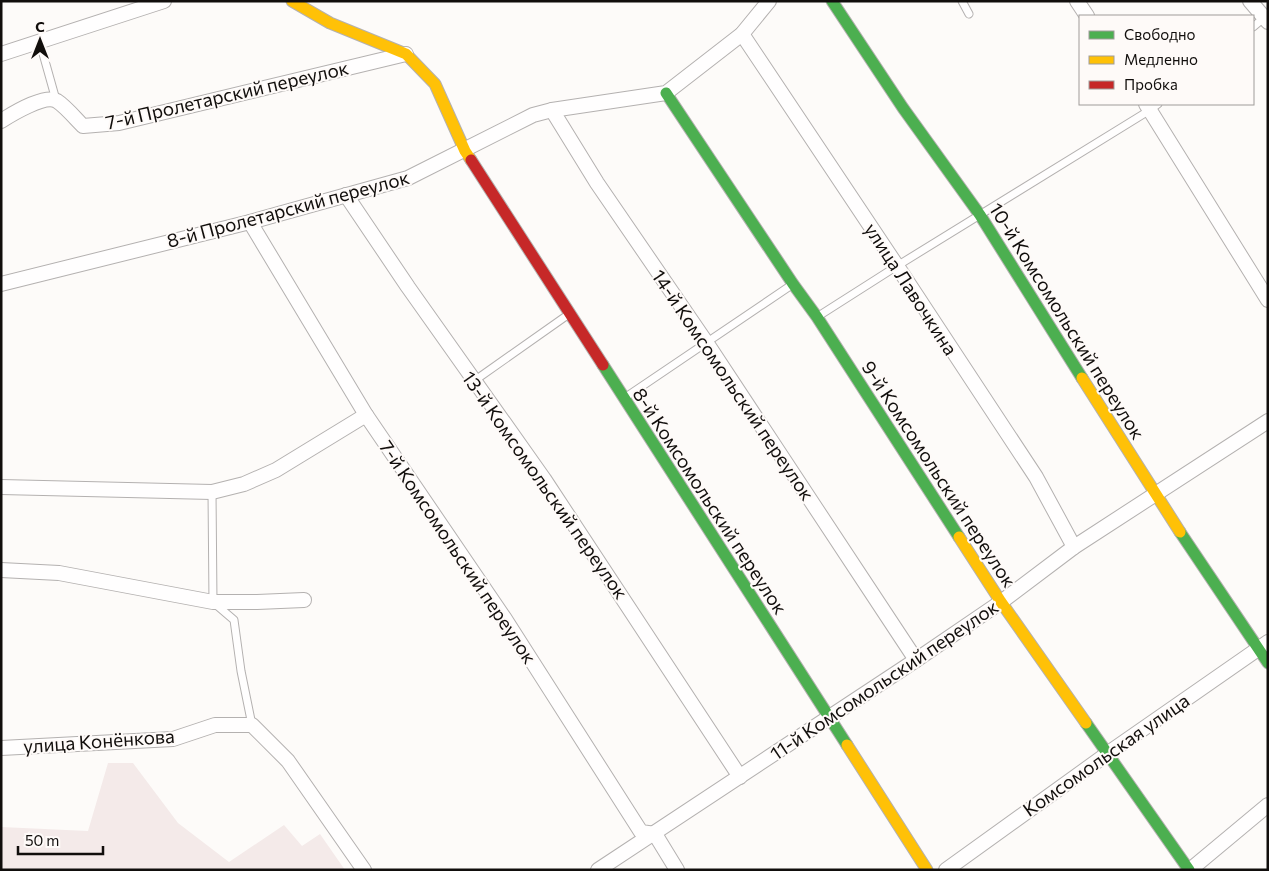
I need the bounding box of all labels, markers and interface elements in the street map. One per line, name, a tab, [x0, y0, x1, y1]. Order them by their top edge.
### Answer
north arrow	[15, 15, 65, 65]
legend	[1079, 15, 1254, 105]
text: С	[35, 18, 45, 35]
text: Свободно	[1124, 25, 1195, 43]
text: Медленно	[1124, 50, 1198, 68]
street label: 7-й Пролетарский переулок	[103, 55, 351, 134]
text: Пробка	[1124, 75, 1178, 93]
street label: 8-й Пролетарский переулок	[164, 165, 412, 252]
street label: 10-й Комсомольский переулок	[985, 198, 1150, 443]
street label: улица Лавочкина	[860, 218, 963, 359]
street label: 14-й Комсомольский переулок	[647, 265, 819, 505]
street label: 9-й Комсомольский переулок	[857, 356, 1021, 591]
street label: 13-й Комсомольский переулок	[458, 366, 633, 603]
street label: 8-й Комсомольский переулок	[628, 383, 792, 618]
street label: 7-й Комсомольский переулок	[375, 436, 542, 668]
street label: 11-й Комсомольский переулок	[765, 594, 1002, 765]
street label: Комсомольская улица	[1018, 688, 1193, 821]
street label: улица Конёнкова	[22, 724, 175, 757]
scale bar	[18, 824, 102, 856]
text: 50 m	[25, 831, 59, 849]

